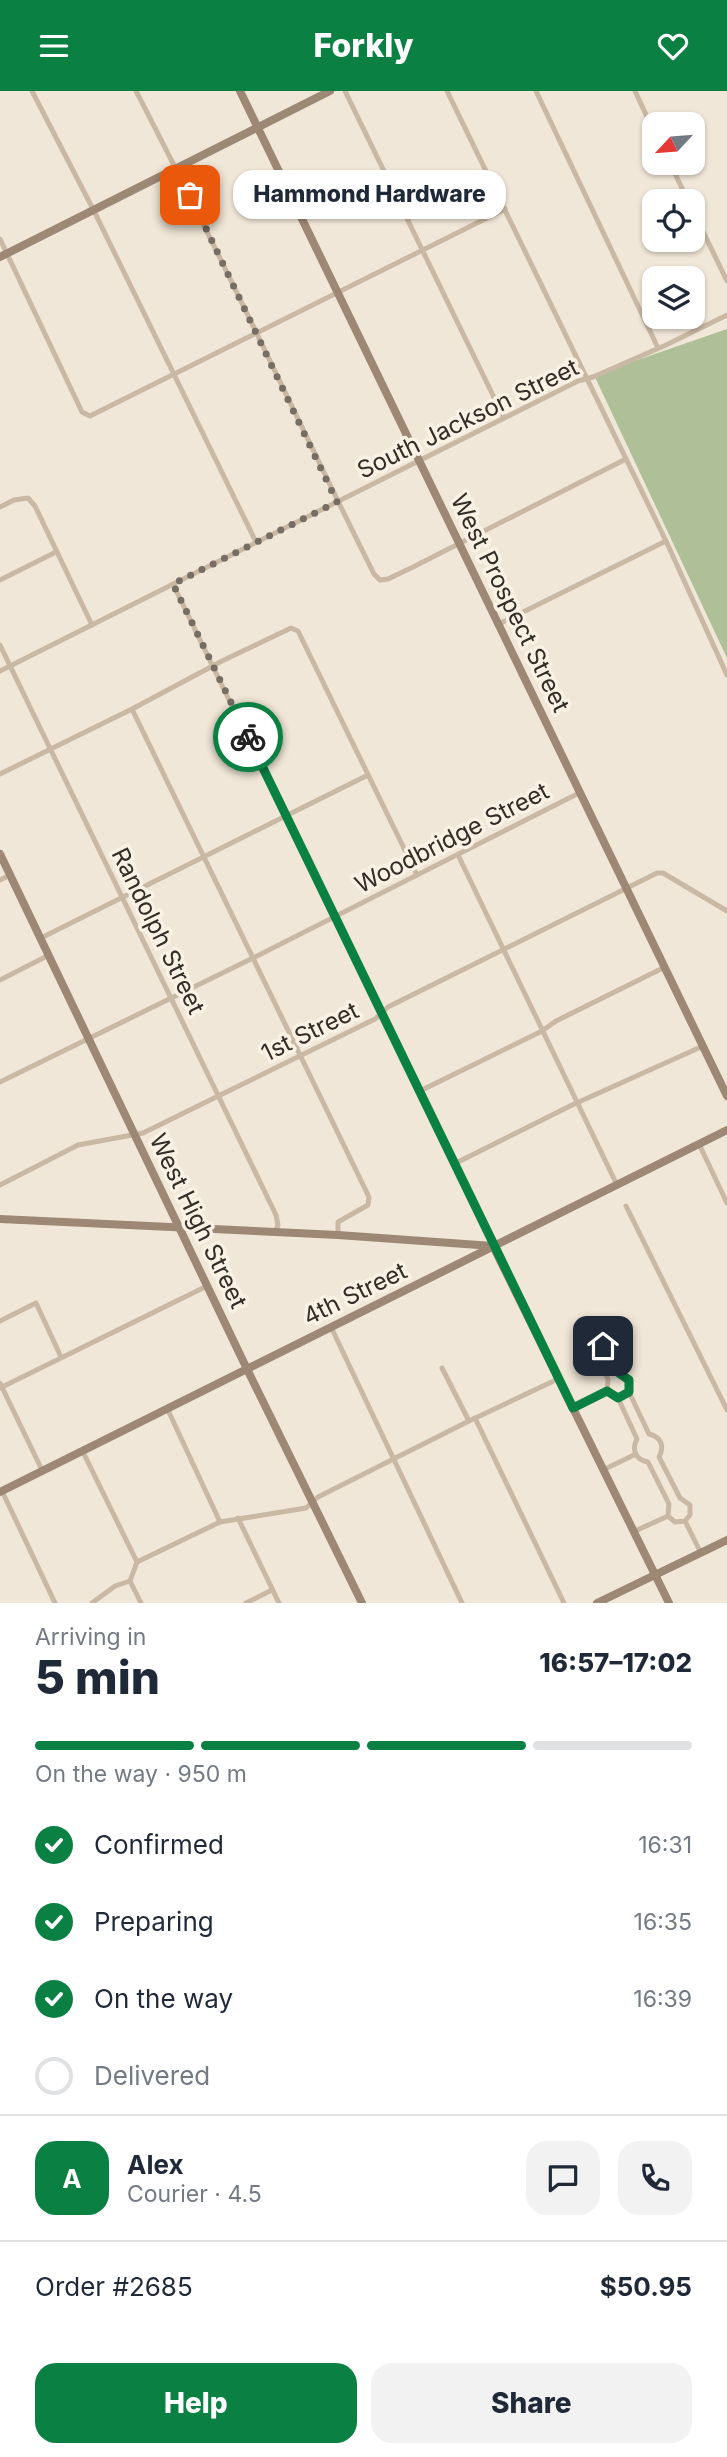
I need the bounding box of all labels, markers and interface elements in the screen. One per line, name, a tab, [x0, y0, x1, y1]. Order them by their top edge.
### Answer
text: Forkly	[314, 26, 413, 65]
icon: menu	[35, 27, 73, 65]
icon: heart	[654, 27, 692, 65]
north arrow	[642, 112, 705, 175]
map controls	[642, 112, 705, 329]
pin	[160, 165, 220, 225]
callout: Hammond Hardware	[232, 171, 505, 219]
icon: bag	[171, 176, 209, 214]
text: Hammond Hardware	[253, 180, 486, 208]
button: locate	[642, 189, 705, 252]
button: layers	[642, 266, 705, 329]
street label: South Jackson Street	[352, 352, 583, 485]
street label: West Prospect Street	[445, 489, 576, 717]
courier	[213, 702, 283, 772]
icon: bike	[229, 718, 267, 756]
street label: Woodbridge Street	[350, 776, 554, 899]
street label: Randolph Street	[106, 843, 211, 1019]
street label: 1st Street	[256, 995, 363, 1068]
street label: West High Street	[144, 1129, 253, 1313]
street label: 4th Street	[298, 1256, 412, 1331]
pin	[573, 1316, 633, 1376]
icon: home	[584, 1327, 622, 1365]
text: Arriving in	[35, 1623, 146, 1651]
text: 16:57–17:02	[539, 1647, 692, 1678]
text: 5 min	[35, 1649, 160, 1705]
text: On the way · 950 m	[35, 1760, 247, 1788]
icon: check	[35, 1826, 73, 1864]
text: Confirmed	[94, 1829, 224, 1860]
text: 16:31	[638, 1831, 692, 1859]
icon: check	[35, 1903, 73, 1941]
text: Preparing	[94, 1906, 214, 1937]
text: 16:35	[634, 1908, 692, 1936]
icon: check	[35, 1980, 73, 2018]
text: On the way	[94, 1983, 233, 2014]
text: 16:39	[633, 1985, 692, 2013]
text: Delivered	[94, 2060, 210, 2091]
button: chat	[526, 2141, 600, 2215]
button: phone	[618, 2141, 692, 2215]
text: Alex	[127, 2149, 184, 2180]
text: A	[62, 2163, 82, 2194]
text: Courier · 4.5	[127, 2180, 262, 2208]
text: Order #2685	[35, 2271, 193, 2302]
text: $50.95	[600, 2271, 692, 2302]
button: Help	[35, 2363, 357, 2443]
button: Share	[371, 2363, 692, 2443]

